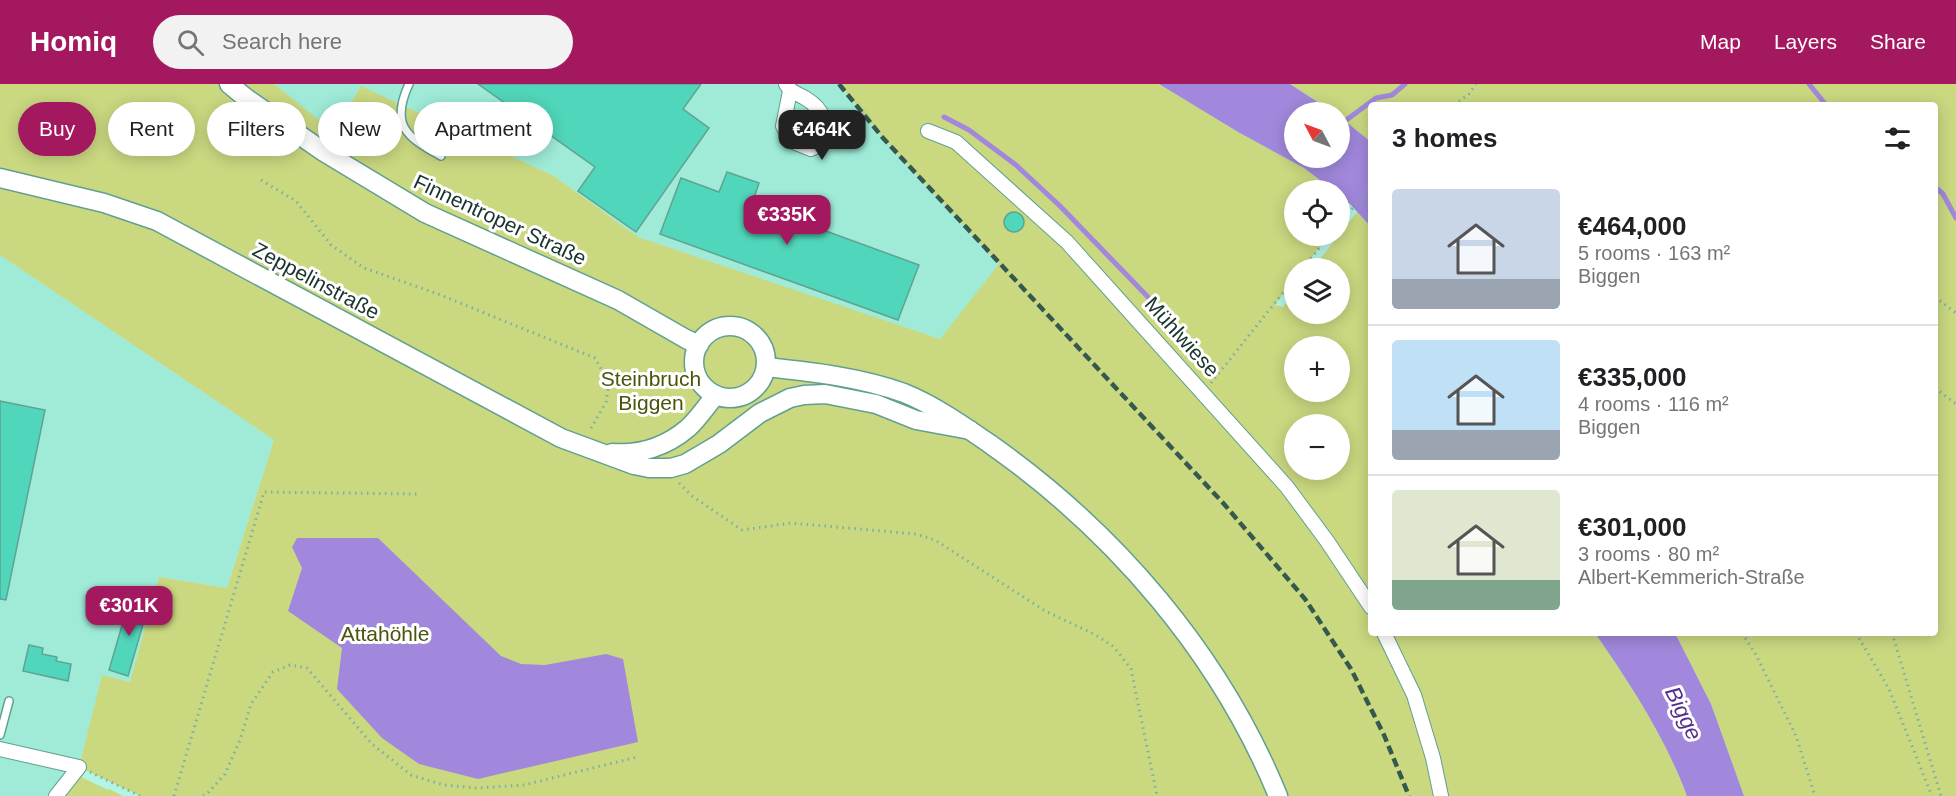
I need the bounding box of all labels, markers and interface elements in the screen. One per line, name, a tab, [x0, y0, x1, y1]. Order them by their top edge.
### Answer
search box	[153, 15, 573, 69]
text: Homiq	[30, 26, 117, 57]
icon: search	[174, 26, 207, 59]
text: Search here	[222, 29, 342, 54]
text: Map	[1700, 30, 1741, 53]
text: Layers	[1774, 30, 1837, 53]
text: Share	[1870, 30, 1926, 53]
chip: Buy	[18, 102, 96, 156]
chip: Rent	[108, 102, 195, 156]
chip: Filters	[207, 102, 306, 156]
chip: New	[318, 102, 402, 156]
chip: Apartment	[414, 102, 553, 156]
north arrow	[1284, 102, 1350, 168]
map controls	[1284, 102, 1350, 480]
pin: €464K	[780, 110, 864, 161]
text: €464K	[793, 118, 851, 140]
icon: filters	[1881, 122, 1914, 155]
text: 3 homes	[1392, 123, 1498, 153]
street label: Finnentroper Straße	[410, 169, 590, 270]
button: locate	[1284, 180, 1350, 246]
pin: €335K	[745, 195, 829, 246]
text: €335K	[758, 203, 816, 225]
text: €464,000	[1578, 211, 1686, 241]
icon: home	[1440, 213, 1512, 285]
street label: Zeppelinstraße	[249, 238, 383, 324]
text: 5 rooms · 163 m²	[1578, 242, 1730, 264]
button: layers	[1284, 258, 1350, 324]
text: Biggen	[1578, 265, 1640, 287]
street label: Mühlwiese	[1141, 292, 1224, 381]
button: +	[1284, 336, 1350, 402]
text: €335,000	[1578, 362, 1686, 392]
icon: home	[1440, 364, 1512, 436]
park label: Steinbruch Biggen	[601, 367, 701, 414]
text: 4 rooms · 116 m²	[1578, 393, 1729, 415]
button: −	[1284, 414, 1350, 480]
text: Biggen	[1578, 416, 1640, 438]
text: €301,000	[1578, 512, 1686, 542]
icon: home	[1440, 514, 1512, 586]
text: 3 rooms · 80 m²	[1578, 543, 1719, 565]
text: Albert-Kemmerich-Straße	[1578, 566, 1805, 588]
pin: €301K	[87, 586, 171, 637]
text: €301K	[100, 594, 158, 616]
park label: Attahöhle	[341, 622, 429, 645]
water label: Bigge	[1660, 682, 1707, 744]

